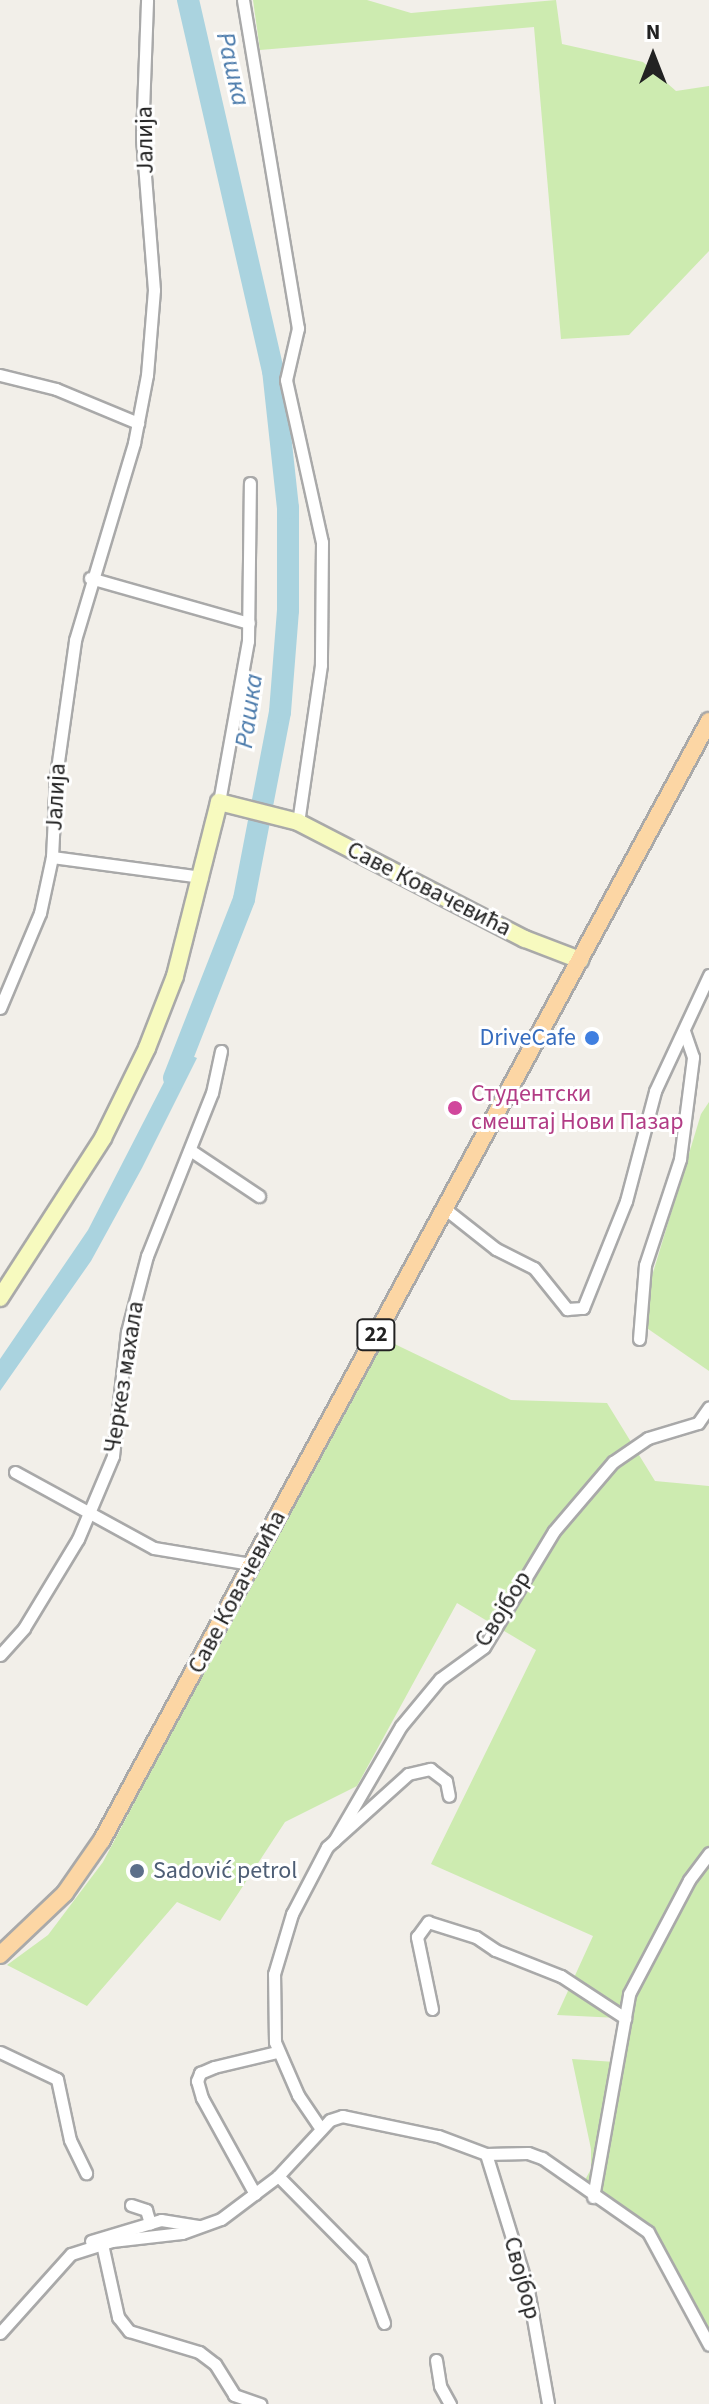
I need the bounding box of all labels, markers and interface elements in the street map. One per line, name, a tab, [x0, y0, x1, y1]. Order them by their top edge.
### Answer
north arrow	[613, 16, 693, 96]
text: N	[646, 16, 660, 48]
water label: Рашка	[209, 29, 257, 109]
street label: Јалија	[130, 106, 160, 174]
water label: Рашка	[228, 672, 270, 750]
street label: Јалија	[40, 762, 72, 832]
street label: Саве Ковачевића	[342, 835, 516, 943]
place label: DriveCafe	[480, 1024, 576, 1052]
marker: DriveCafe	[583, 1029, 601, 1047]
place label: Студентски смештај Нови Пазар	[471, 1080, 684, 1136]
marker: Студентски смештај Нови Пазар	[446, 1099, 464, 1117]
street label: Черкез махала	[98, 1299, 150, 1455]
road number: 22	[356, 1317, 396, 1353]
street label: Саве Ковачевића	[182, 1505, 292, 1679]
street label: Својбор	[468, 1566, 538, 1652]
place label: Sadović petrol	[153, 1857, 297, 1885]
marker: Sadović petrol	[128, 1862, 146, 1880]
street label: Својбор	[497, 2234, 547, 2322]

